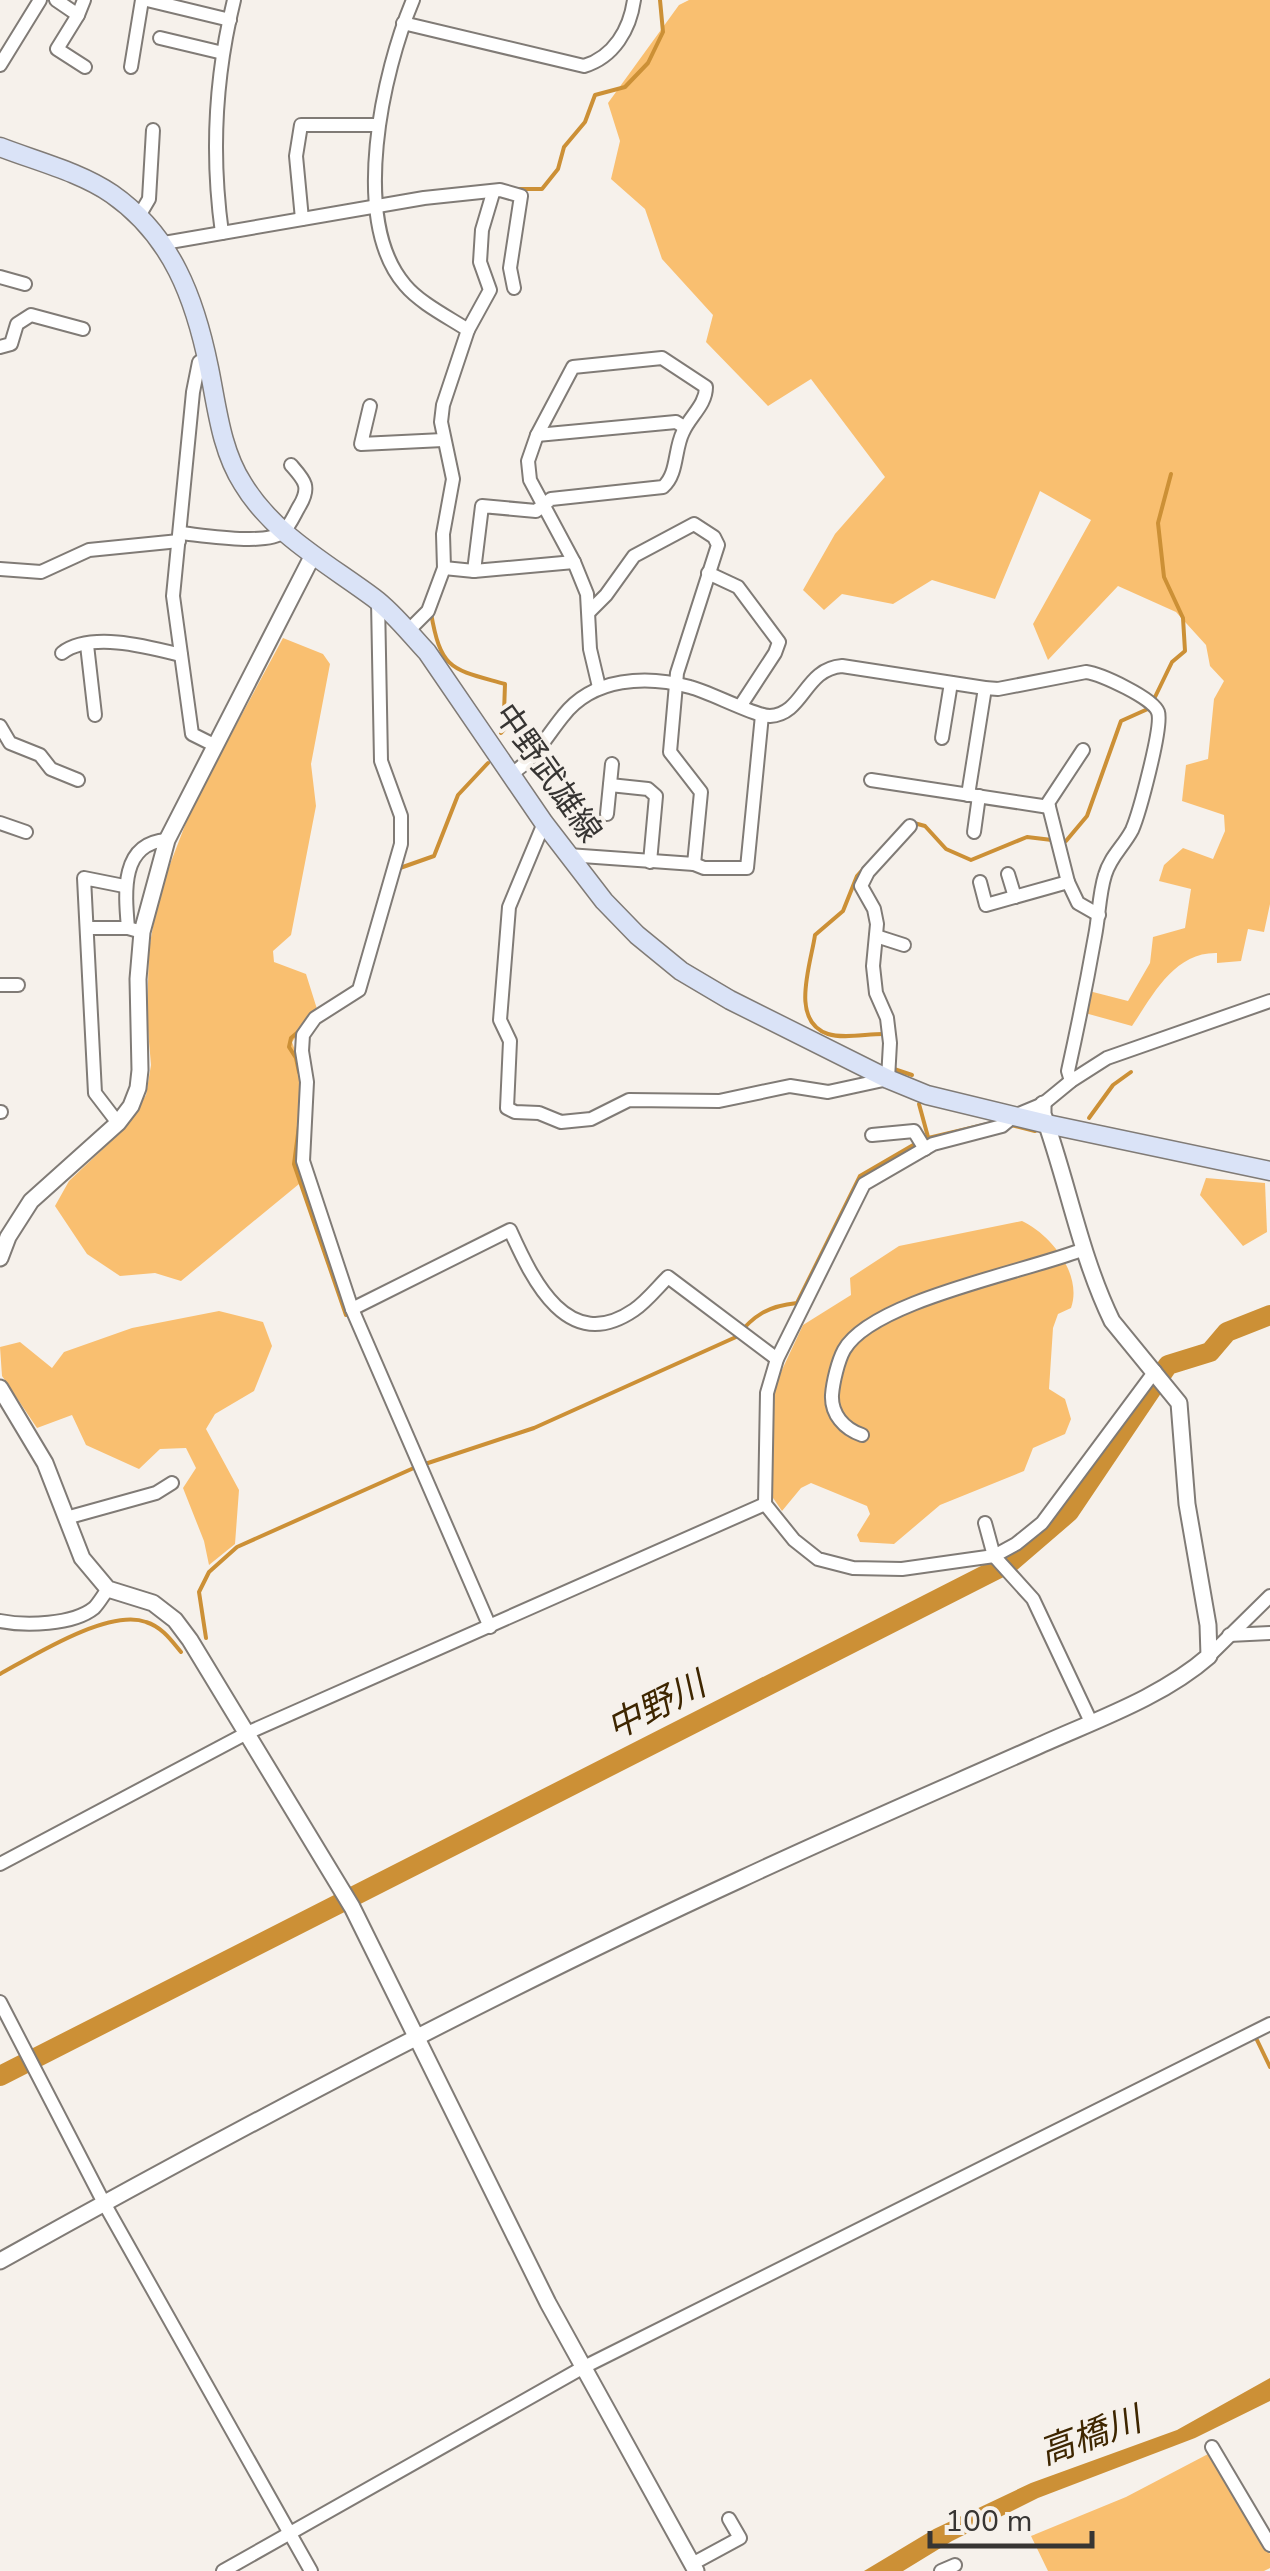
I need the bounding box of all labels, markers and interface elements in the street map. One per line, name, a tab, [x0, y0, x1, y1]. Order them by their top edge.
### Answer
street label: 中野武雄線	[484, 695, 612, 851]
water label: 中野川	[599, 1659, 717, 1751]
water label: 高橋川	[1033, 2395, 1151, 2476]
scale bar	[930, 2486, 1092, 2548]
text: 100 m	[945, 2501, 1032, 2542]

